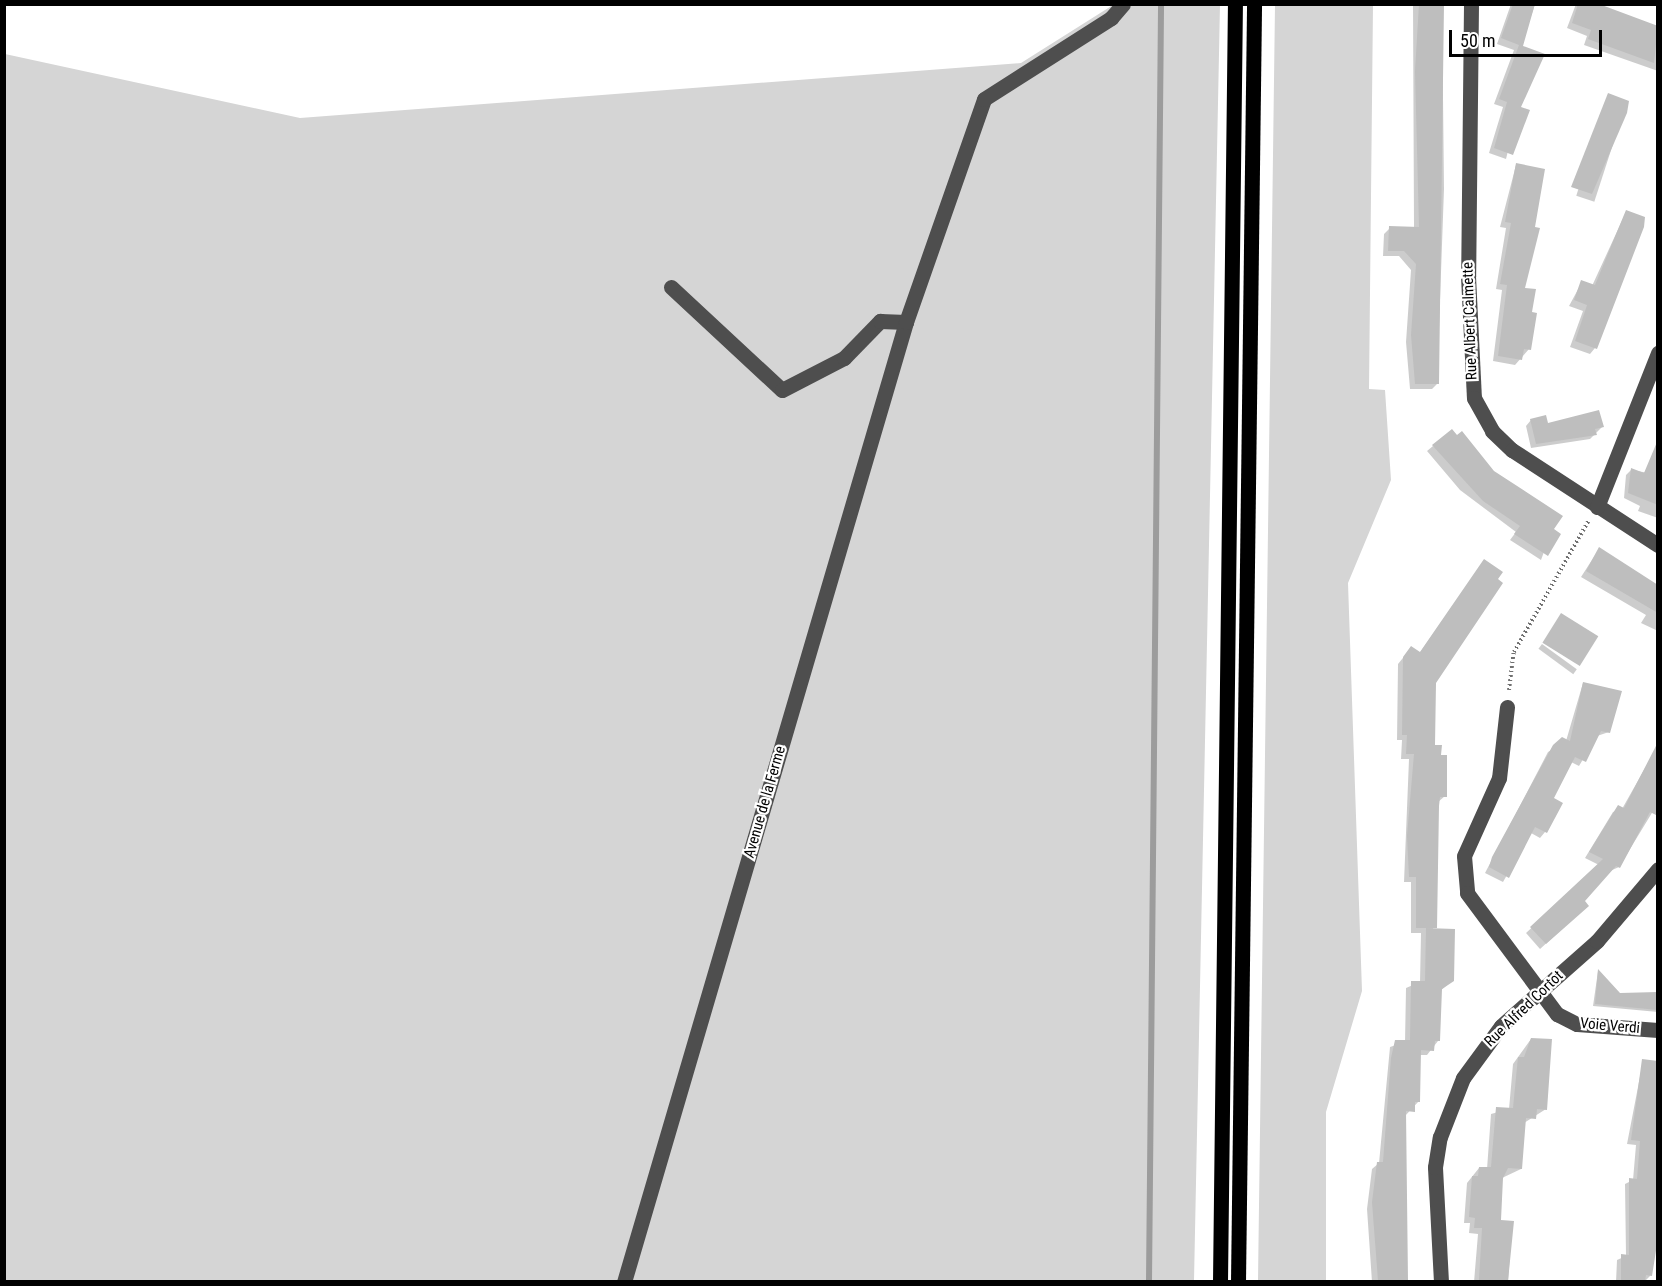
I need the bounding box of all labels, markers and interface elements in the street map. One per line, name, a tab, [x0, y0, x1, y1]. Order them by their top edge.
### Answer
scale bar	[1452, 18, 1605, 56]
text: 50 m	[1460, 30, 1495, 51]
street label: Rue Albert Calmette	[1459, 262, 1481, 380]
street label: Avenue de la Ferme	[740, 744, 790, 860]
street label: Rue Alfred Cortot	[1481, 967, 1567, 1051]
street label: Voie Verdi	[1579, 1014, 1641, 1038]

